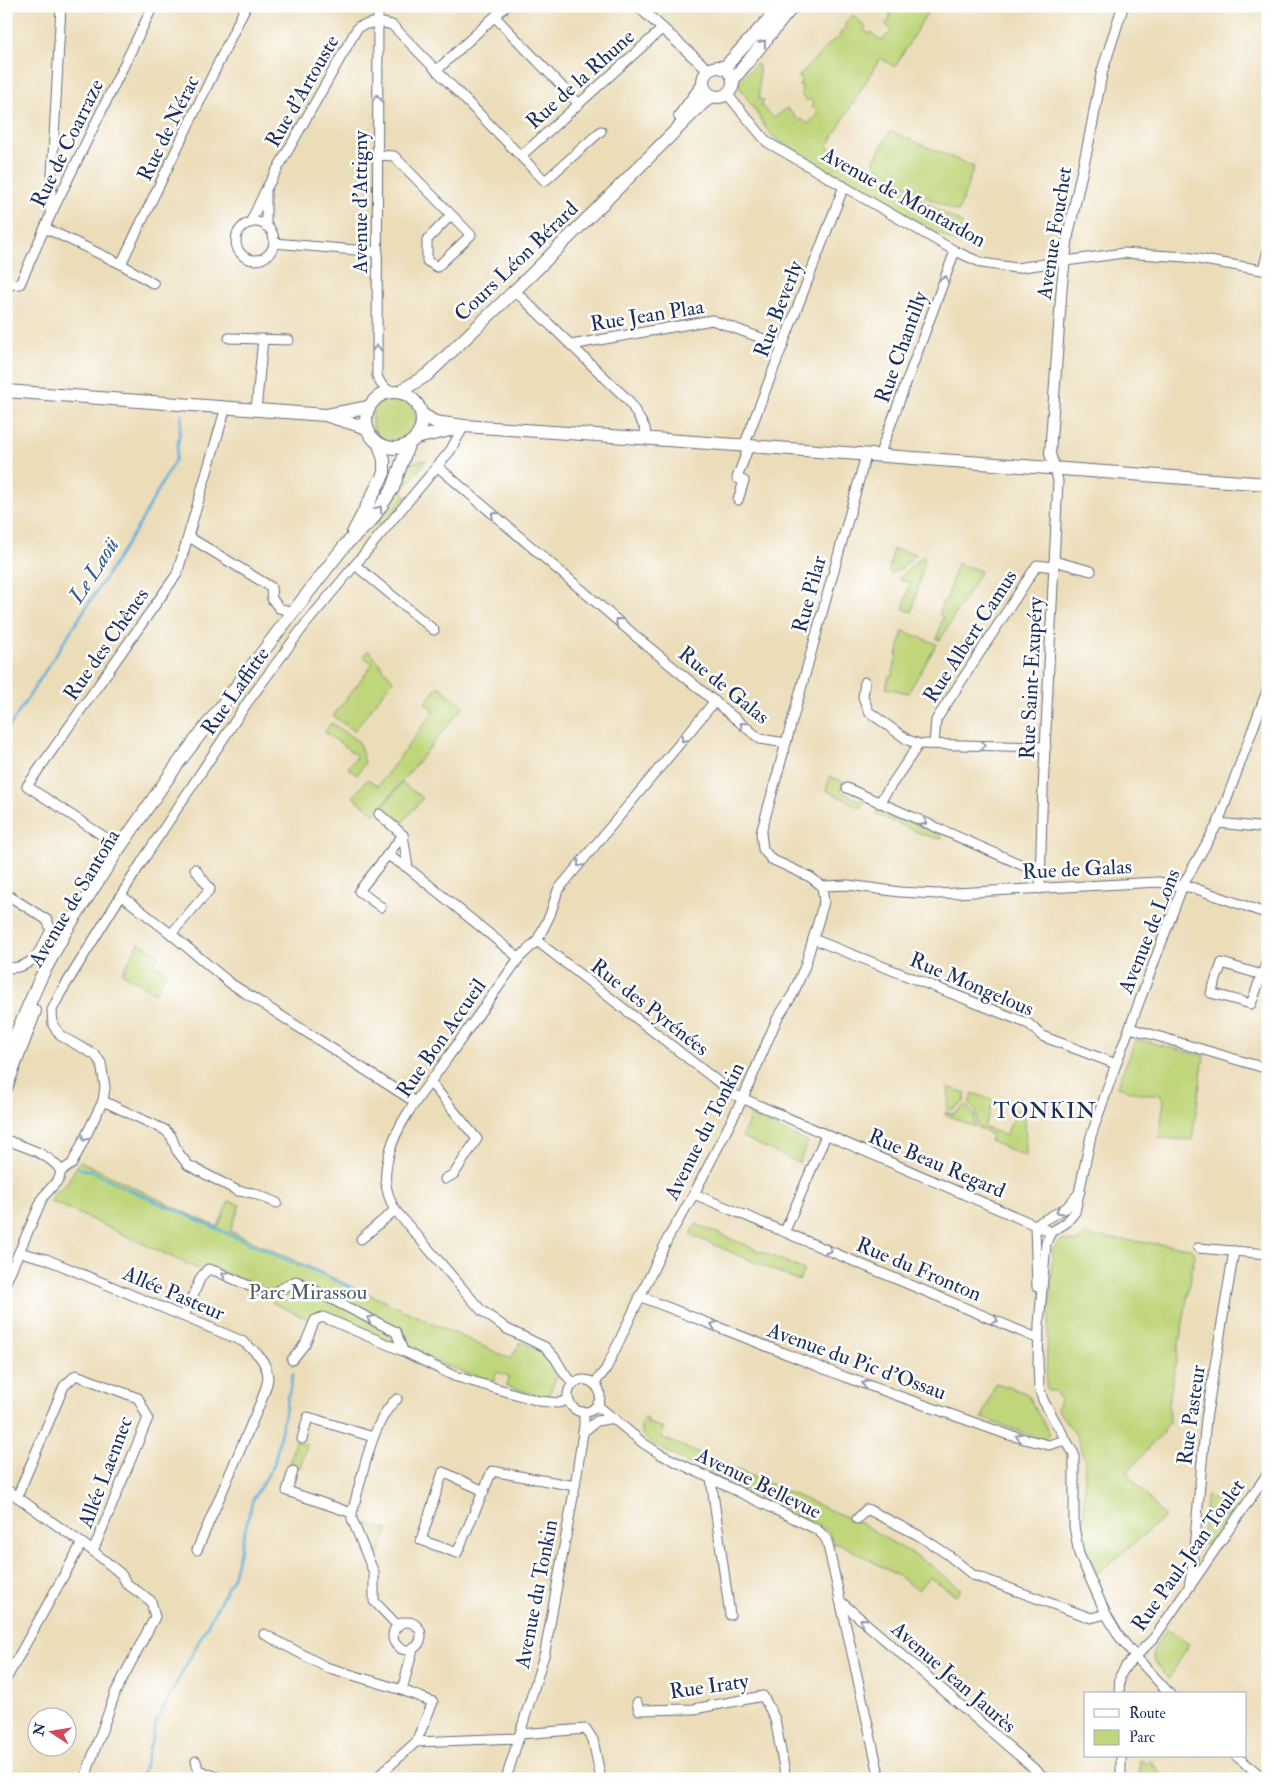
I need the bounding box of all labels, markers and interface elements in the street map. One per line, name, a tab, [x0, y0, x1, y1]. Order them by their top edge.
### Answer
street label: Rue de la Rhune	[520, 23, 641, 135]
street label: Rue d'Artouste	[259, 30, 346, 152]
one-way arrow	[757, 40, 766, 49]
street label: Rue de Nérac	[131, 70, 206, 186]
street label: Rue de Coarraze	[25, 74, 110, 212]
one-way arrow	[372, 94, 382, 102]
street label: Avenue d'Attigny	[347, 130, 374, 274]
street label: Avenue de Montardon	[816, 141, 991, 254]
street label: Avenue Fouchet	[1031, 165, 1078, 302]
street label: Cours Léon Bérard	[449, 195, 585, 327]
street label: Rue Beverly	[748, 256, 809, 361]
one-way arrow	[939, 275, 949, 283]
street label: Rue Chantilly	[869, 287, 934, 407]
street label: Rue Jean Plaa	[588, 293, 706, 338]
one-way arrow	[372, 344, 382, 352]
one-way arrow	[373, 505, 382, 514]
one-way arrow	[491, 512, 500, 521]
water label: Le Laoü	[62, 532, 126, 609]
street label: Rue Pilar	[786, 553, 833, 636]
street label: Rue Albert Camus	[917, 564, 1024, 708]
street label: Rue des Chênes	[58, 583, 155, 706]
street label: Rue Saint-Exupéry	[1014, 595, 1049, 760]
one-way arrow	[614, 617, 623, 626]
street label: Rue de Galas	[672, 640, 775, 730]
street label: Rue Laffitte	[195, 642, 276, 741]
one-way arrow	[739, 721, 748, 730]
one-way arrow	[681, 733, 690, 742]
one-way arrow	[980, 740, 987, 750]
one-way arrow	[919, 816, 928, 827]
street label: Avenue de Santoña	[22, 824, 126, 973]
street label: Rue de Galas	[1021, 853, 1133, 886]
one-way arrow	[577, 858, 586, 867]
street label: Avenue de Lons	[1112, 865, 1187, 998]
street label: Rue Mongelous	[906, 946, 1038, 1023]
street label: Rue des Pyrénées	[585, 953, 714, 1062]
street label: Rue Bon Accueil	[391, 973, 493, 1103]
street label: Avenue du Tonkin	[658, 1058, 751, 1206]
district label: TONKIN	[993, 1097, 1097, 1125]
street label: Rue Beau Regard	[864, 1123, 1010, 1205]
one-way arrow	[80, 1133, 91, 1142]
one-way arrow	[1056, 1204, 1065, 1214]
street label: Rue du Fronton	[852, 1231, 986, 1308]
one-way arrow	[824, 1244, 833, 1254]
street label: Allée Pasteur	[118, 1260, 229, 1327]
one-way arrow	[221, 1271, 230, 1281]
park label: Parc Mirassou	[249, 1279, 368, 1306]
one-way arrow	[990, 1314, 999, 1325]
one-way arrow	[367, 1315, 376, 1325]
street label: Avenue du Pic d'Ossau	[763, 1316, 950, 1406]
one-way arrow	[710, 1321, 719, 1331]
street label: Rue Pasteur	[1171, 1363, 1212, 1467]
one-way arrow	[861, 1380, 870, 1390]
street label: Allée Laennec	[71, 1412, 139, 1533]
one-way arrow	[1015, 1433, 1023, 1443]
street label: Avenue Bellevue	[691, 1441, 826, 1525]
street label: Rue Paul-Jean Toulet	[1126, 1474, 1251, 1637]
street label: Avenue du Tonkin	[509, 1517, 564, 1672]
street label: Avenue Jean Jaurès	[885, 1615, 1022, 1739]
one-way arrow	[860, 1618, 869, 1627]
street label: Rue Iraty	[668, 1667, 751, 1705]
legend	[1084, 1692, 1246, 1758]
text: Route	[1129, 1704, 1166, 1723]
north arrow	[28, 1708, 78, 1758]
text: N	[30, 1721, 49, 1738]
text: Parc	[1129, 1728, 1155, 1747]

